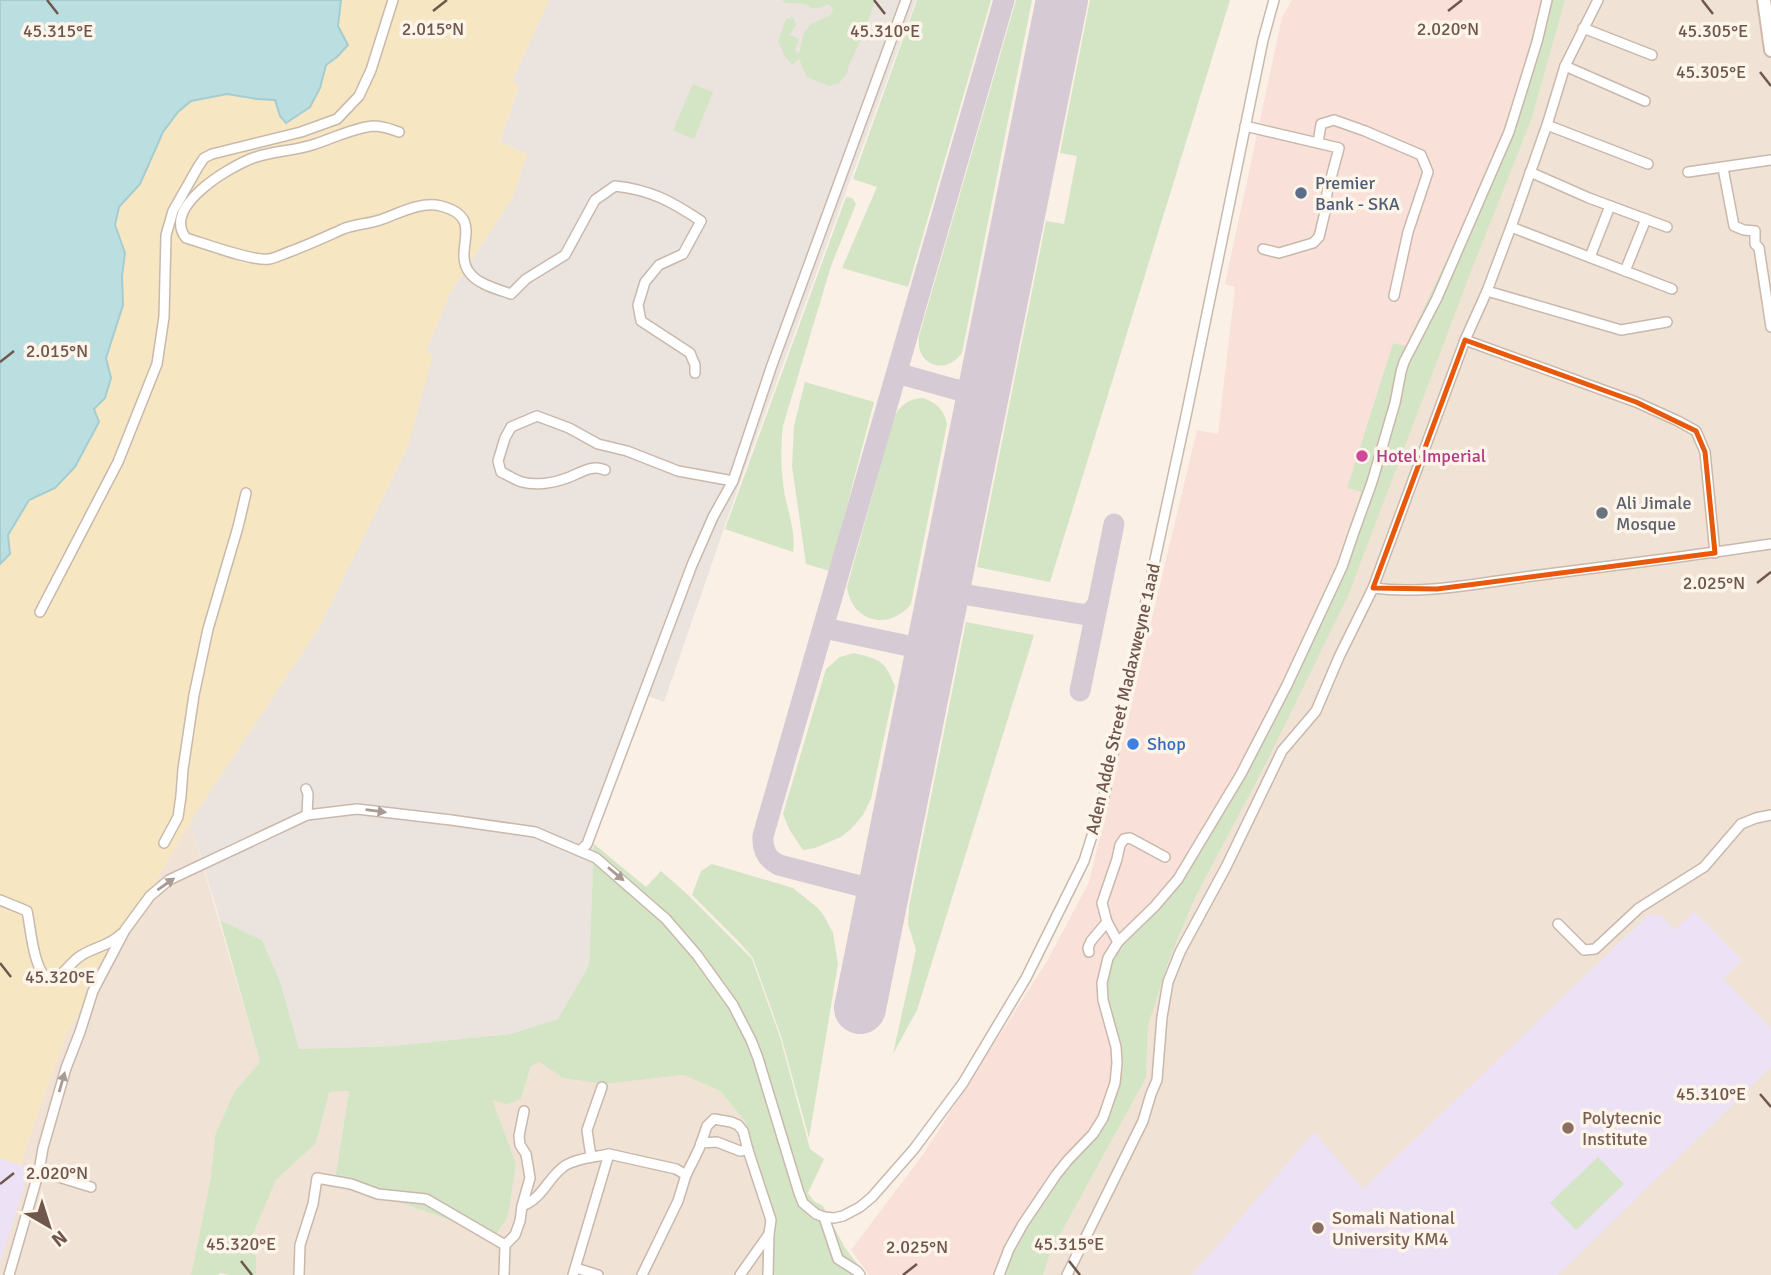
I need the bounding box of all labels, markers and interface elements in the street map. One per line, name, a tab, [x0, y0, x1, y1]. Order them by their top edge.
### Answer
text: 2.015°N	[402, 18, 464, 40]
text: 2.020°N	[1417, 18, 1479, 40]
text: 45.315°E	[23, 20, 93, 42]
text: 45.310°E	[850, 20, 920, 42]
text: 45.305°E	[1678, 20, 1748, 42]
text: 45.305°E	[1676, 61, 1746, 83]
place label: Premier Bank - SKA	[1315, 172, 1400, 215]
marker: Premier Bank - SKA	[1293, 185, 1309, 201]
text: 2.015°N	[26, 340, 88, 362]
place label: Hotel Imperial	[1376, 445, 1486, 467]
marker: Hotel Imperial	[1354, 448, 1370, 464]
place label: Ali Jimale Mosque	[1616, 492, 1691, 535]
marker: Ali Jimale Mosque	[1594, 505, 1610, 521]
street label: Aden Adde Street Madaxweyne 1aad	[1081, 561, 1165, 837]
text: 2.025°N	[1683, 572, 1745, 594]
place label: Shop	[1147, 733, 1186, 755]
marker: Shop	[1125, 736, 1141, 752]
one-way arrow	[366, 806, 388, 817]
one-way arrow	[606, 867, 624, 882]
one-way arrow	[157, 877, 175, 891]
text: 45.320°E	[25, 966, 95, 988]
one-way arrow	[57, 1071, 68, 1093]
text: 45.310°E	[1676, 1083, 1746, 1105]
place label: Polytecnic Institute	[1582, 1107, 1662, 1150]
marker: Polytecnic Institute	[1560, 1120, 1576, 1136]
text: 2.020°N	[26, 1162, 88, 1184]
north arrow	[14, 1191, 84, 1261]
place label: Somali National University KM4	[1332, 1207, 1455, 1250]
marker: Somali National University KM4	[1310, 1220, 1326, 1236]
text: N	[46, 1225, 72, 1252]
text: 45.320°E	[206, 1233, 276, 1255]
text: 45.315°E	[1034, 1233, 1104, 1255]
text: 2.025°N	[886, 1236, 948, 1258]

